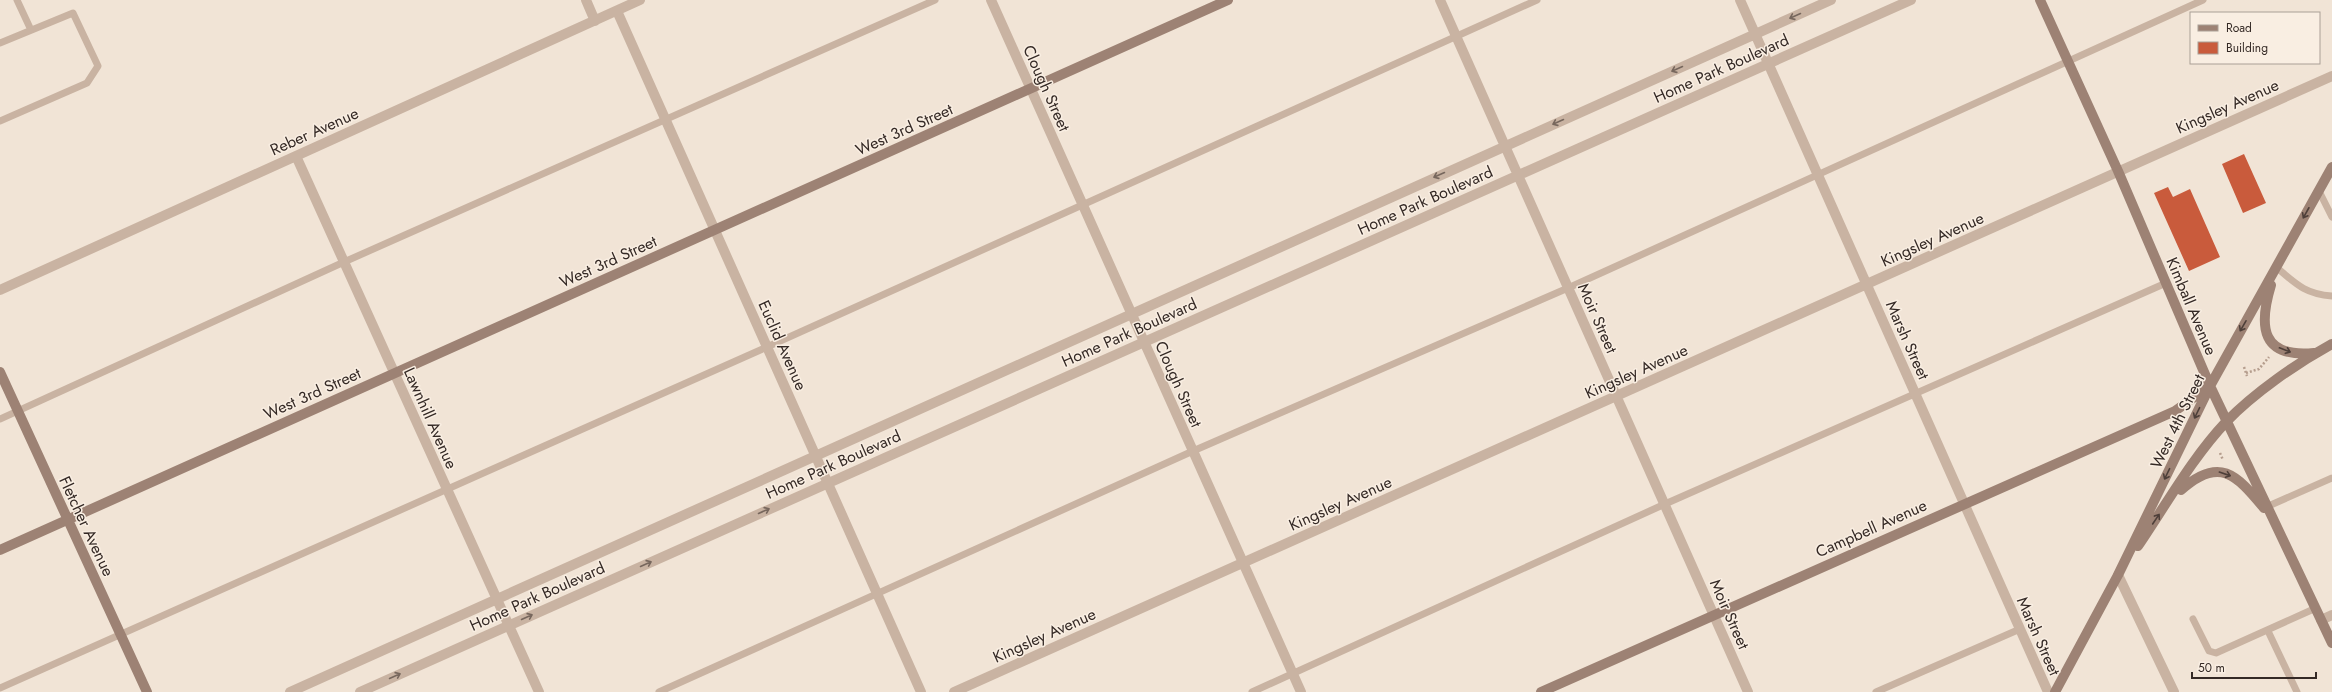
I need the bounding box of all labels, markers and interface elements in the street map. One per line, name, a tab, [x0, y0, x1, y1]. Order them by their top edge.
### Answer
legend	[2190, 12, 2320, 64]
one-way arrow	[1790, 13, 1802, 20]
text: Road	[2226, 19, 2252, 37]
street label: Home Park Boulevard	[1650, 28, 1793, 109]
text: Building	[2226, 39, 2268, 57]
street label: Clough Street	[1017, 41, 1076, 135]
one-way arrow	[1671, 66, 1683, 73]
street label: Kingsley Avenue	[2172, 73, 2282, 139]
street label: West 3rd Street	[852, 98, 957, 161]
street label: Reber Avenue	[266, 102, 362, 161]
one-way arrow	[1553, 119, 1565, 126]
street label: Home Park Boulevard	[1354, 160, 1497, 241]
one-way arrow	[1434, 172, 1446, 179]
street label: Kingsley Avenue	[1877, 206, 1987, 272]
one-way arrow	[2302, 207, 2310, 219]
street label: West 3rd Street	[556, 230, 661, 293]
street label: Kimball Avenue	[2161, 254, 2223, 359]
street label: Moir Street	[1572, 280, 1623, 357]
street label: Home Park Boulevard	[1058, 292, 1201, 373]
street label: Euclid Avenue	[752, 296, 813, 394]
street label: Marsh Street	[1880, 297, 1935, 383]
one-way arrow	[2238, 320, 2246, 332]
street label: Clough Street	[1149, 337, 1208, 431]
street label: Kingsley Avenue	[1581, 338, 1691, 404]
one-way arrow	[2278, 347, 2290, 355]
street label: West 3rd Street	[260, 362, 365, 425]
street label: Lawnhill Avenue	[398, 364, 463, 473]
street label: West 4th Street	[2145, 370, 2210, 472]
one-way arrow	[2193, 406, 2200, 418]
street label: Home Park Boulevard	[762, 424, 905, 505]
one-way arrow	[2163, 468, 2170, 480]
street label: Kingsley Avenue	[1285, 470, 1395, 536]
one-way arrow	[2218, 471, 2231, 478]
street label: Fletcher Avenue	[53, 472, 120, 580]
street label: Campbell Avenue	[1812, 494, 1931, 563]
one-way arrow	[758, 507, 770, 515]
one-way arrow	[2152, 514, 2160, 525]
street label: Home Park Boulevard	[466, 556, 609, 637]
one-way arrow	[639, 560, 651, 567]
street label: Moir Street	[1704, 576, 1755, 653]
street label: Marsh Street	[2011, 593, 2066, 679]
street label: Kingsley Avenue	[989, 602, 1099, 668]
one-way arrow	[520, 613, 532, 620]
scale bar	[2192, 654, 2316, 680]
text: 50 m	[2198, 659, 2225, 677]
one-way arrow	[389, 672, 401, 679]

